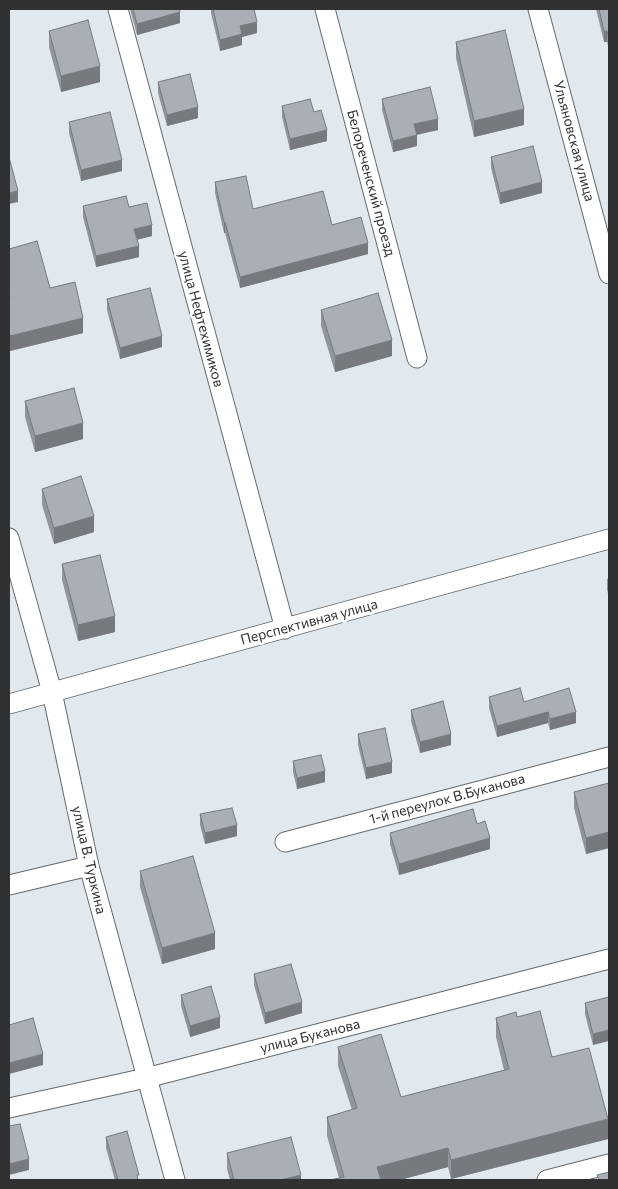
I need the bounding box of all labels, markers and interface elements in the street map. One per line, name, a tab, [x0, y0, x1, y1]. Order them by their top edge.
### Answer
street label: Ульяновская улица	[550, 79, 598, 203]
street label: Белореченский проезд	[343, 108, 399, 258]
street label: улица Нефтехимиков	[175, 249, 227, 389]
street label: Перспективная улица	[239, 596, 379, 648]
street label: 1-й переулок В.Буканова	[367, 770, 527, 828]
street label: улица В. Туркина	[68, 804, 110, 916]
street label: улица Буканова	[258, 1015, 362, 1057]

